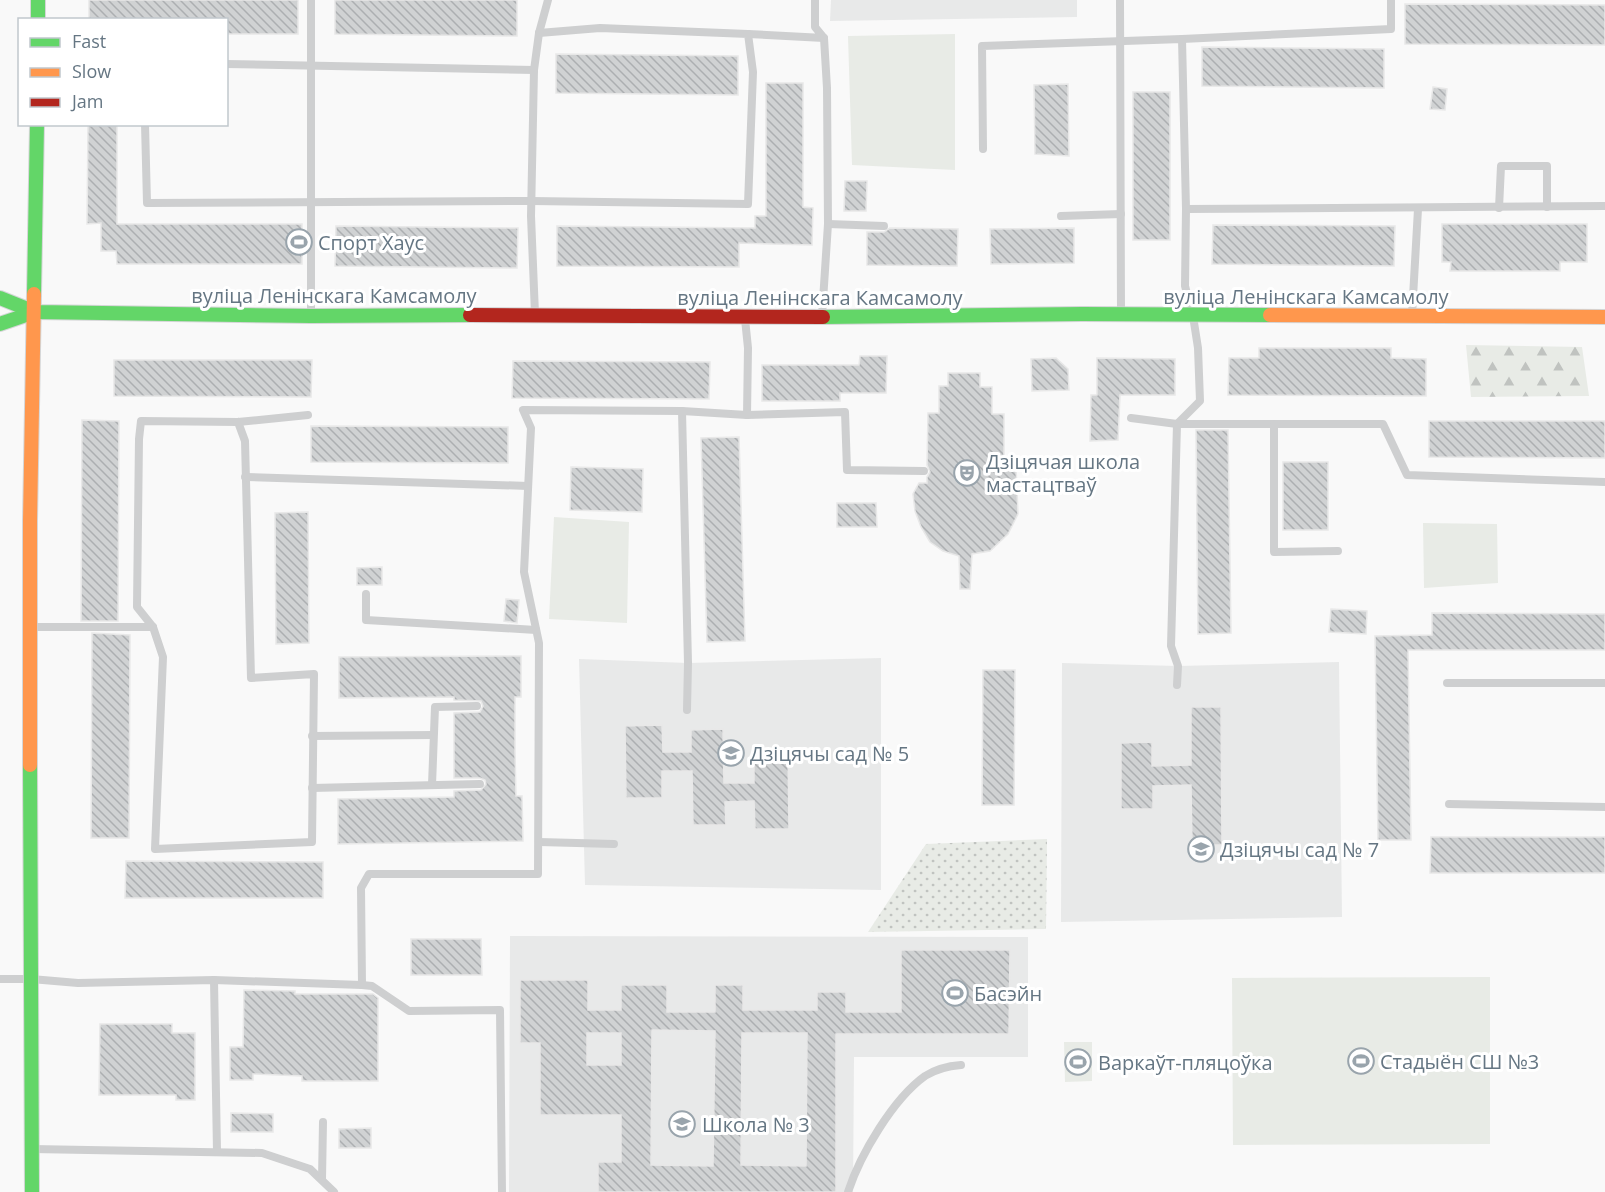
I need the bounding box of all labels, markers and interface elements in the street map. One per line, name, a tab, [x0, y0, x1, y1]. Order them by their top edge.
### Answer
legend	[18, 18, 228, 126]
text: Fast	[72, 29, 106, 53]
text: Slow	[72, 59, 111, 83]
text: Jam	[70, 89, 104, 113]
sports icon: Спорт Хаус	[284, 227, 314, 257]
place label: Спорт Хаус	[318, 229, 424, 256]
street label: вуліца Ленінскага Камсамолу	[191, 282, 478, 309]
street label: вуліца Ленінскага Камсамолу	[1163, 283, 1450, 310]
street label: вуліца Ленінскага Камсамолу	[677, 284, 964, 311]
place label: Дзіцячая школа мастацтваў	[986, 448, 1140, 498]
theatre icon: Дзіцячая школа мастацтваў	[952, 458, 982, 488]
school or university icon: Дзіцячы сад № 5	[716, 738, 746, 768]
place label: Дзіцячы сад № 5	[750, 740, 909, 767]
school or university icon: Дзіцячы сад № 7	[1186, 834, 1216, 864]
place label: Дзіцячы сад № 7	[1220, 836, 1379, 863]
sports icon: Басэйн	[940, 978, 970, 1008]
place label: Басэйн	[974, 980, 1042, 1007]
sports icon: Стадыён СШ №3	[1346, 1046, 1376, 1076]
sports icon: Варкаўт-пляцоўка	[1063, 1047, 1093, 1077]
place label: Стадыён СШ №3	[1380, 1048, 1539, 1075]
place label: Варкаўт-пляцоўка	[1098, 1049, 1273, 1076]
school or university icon: Школа № 3	[667, 1109, 697, 1139]
place label: Школа № 3	[702, 1111, 810, 1138]

